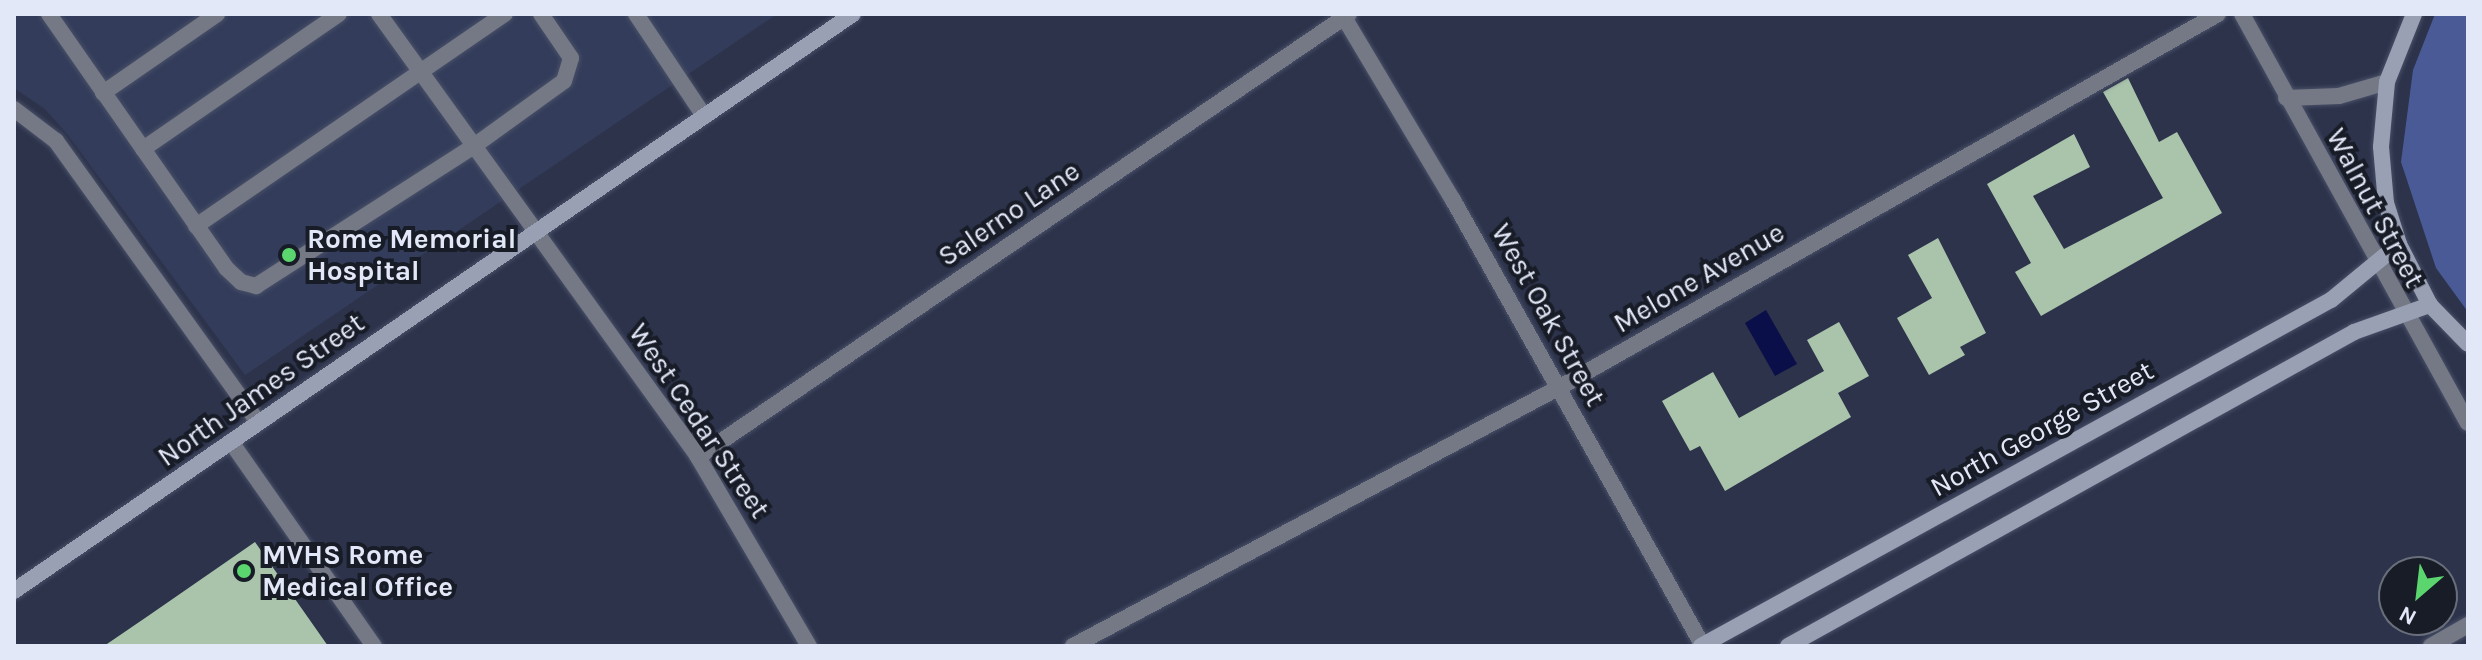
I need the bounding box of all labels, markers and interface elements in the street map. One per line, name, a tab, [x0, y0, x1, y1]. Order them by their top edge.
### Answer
street label: Walnut Street	[2319, 123, 2431, 293]
street label: Salerno Lane	[932, 154, 1086, 274]
street label: Melone Avenue	[1608, 216, 1790, 340]
street label: West Oak Street	[1484, 218, 1612, 412]
place label: Rome Memorial Hospital	[307, 222, 516, 288]
marker: Rome Memorial Hospital	[278, 244, 300, 266]
street label: North James Street	[151, 306, 371, 474]
street label: West Cedar Street	[621, 317, 777, 525]
street label: North George Street	[1925, 354, 2159, 504]
place label: MVHS Rome Medical Office	[262, 538, 453, 604]
north arrow	[2378, 556, 2458, 636]
marker: MVHS Rome Medical Office	[233, 560, 255, 582]
text: N	[2395, 600, 2421, 631]

